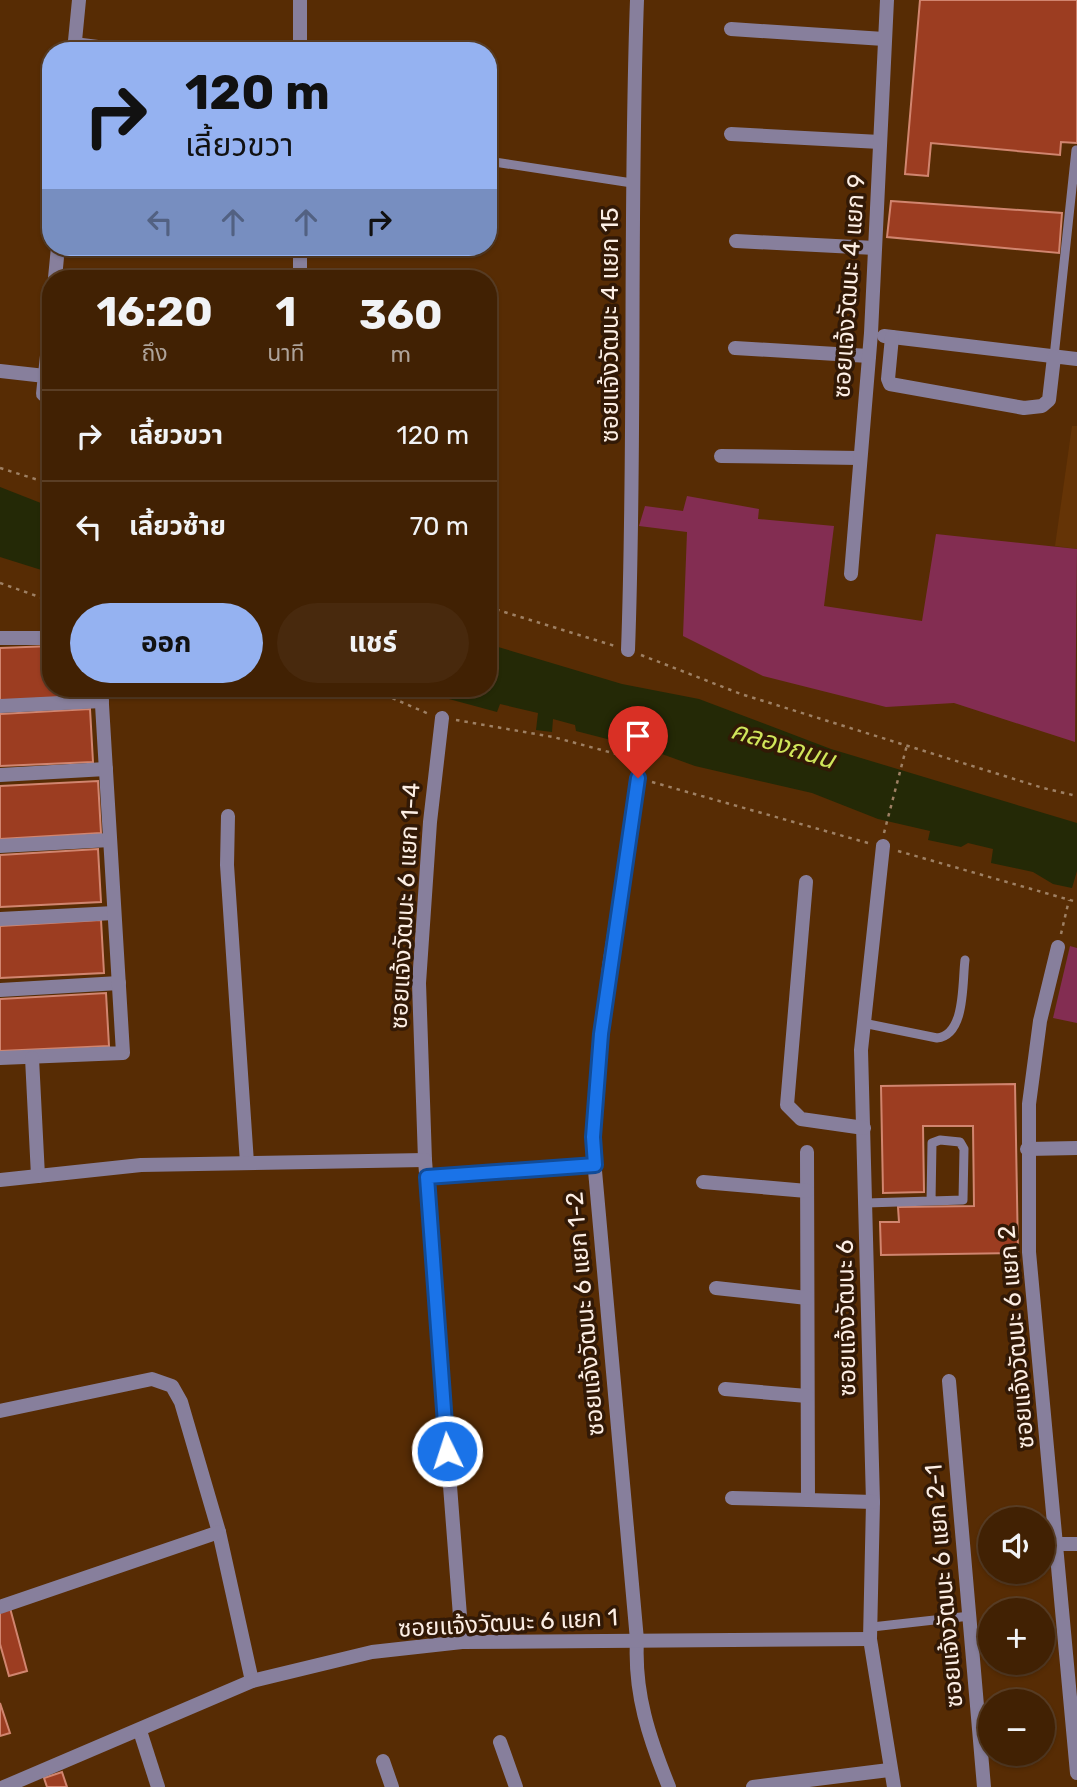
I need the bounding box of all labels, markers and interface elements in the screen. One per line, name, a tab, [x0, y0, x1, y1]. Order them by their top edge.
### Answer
text: 120 m	[185, 63, 330, 121]
icon: right	[70, 70, 161, 161]
text: เลี้ยวขวา	[185, 126, 293, 164]
street label: ซอยแจ้งวัฒนะ 4 แยก 9	[827, 173, 871, 399]
icon: left	[141, 203, 179, 241]
icon: ahead	[214, 203, 252, 241]
icon: ahead	[287, 203, 325, 241]
icon: right	[360, 203, 398, 241]
street label: ซอยแจ้งวัฒนะ 4 แยก 15	[596, 208, 624, 442]
text: 16:20	[96, 287, 213, 337]
text: 1	[275, 287, 296, 337]
text: 360	[359, 290, 443, 340]
text: ถึง	[141, 339, 168, 367]
text: นาที	[267, 339, 305, 367]
text: m	[391, 340, 411, 368]
icon: right	[70, 417, 108, 455]
text: เลี้ยวขวา	[129, 420, 223, 451]
text: 120 m	[397, 420, 469, 451]
icon: left	[70, 508, 108, 546]
text: เลี้ยวซ้าย	[129, 511, 226, 542]
text: 70 m	[410, 511, 469, 542]
button: ออก	[70, 603, 263, 683]
button: แชร์	[277, 603, 469, 683]
pin	[608, 706, 668, 778]
water label: คลองถนน	[727, 715, 841, 776]
icon: arrive	[619, 717, 657, 755]
street label: ซอยแจ้งวัฒนะ 6 แยก 1-4	[385, 782, 425, 1030]
street label: ซอยแจ้งวัฒนะ 6 แยก 1-2	[560, 1191, 610, 1437]
street label: ซอยแจ้งวัฒนะ 6 แยก 2	[992, 1224, 1040, 1450]
street label: ซอยแจ้งวัฒนะ 6	[831, 1239, 861, 1397]
position arrow	[410, 1414, 484, 1488]
street label: ซอยแจ้งวัฒนะ 6 แยก 2-1	[919, 1463, 969, 1709]
map controls	[978, 1507, 1055, 1766]
button: sound	[978, 1507, 1055, 1584]
button: +	[978, 1598, 1055, 1675]
street label: ซอยแจ้งวัฒนะ 6 แยก 1	[397, 1603, 619, 1643]
button: −	[978, 1689, 1055, 1766]

